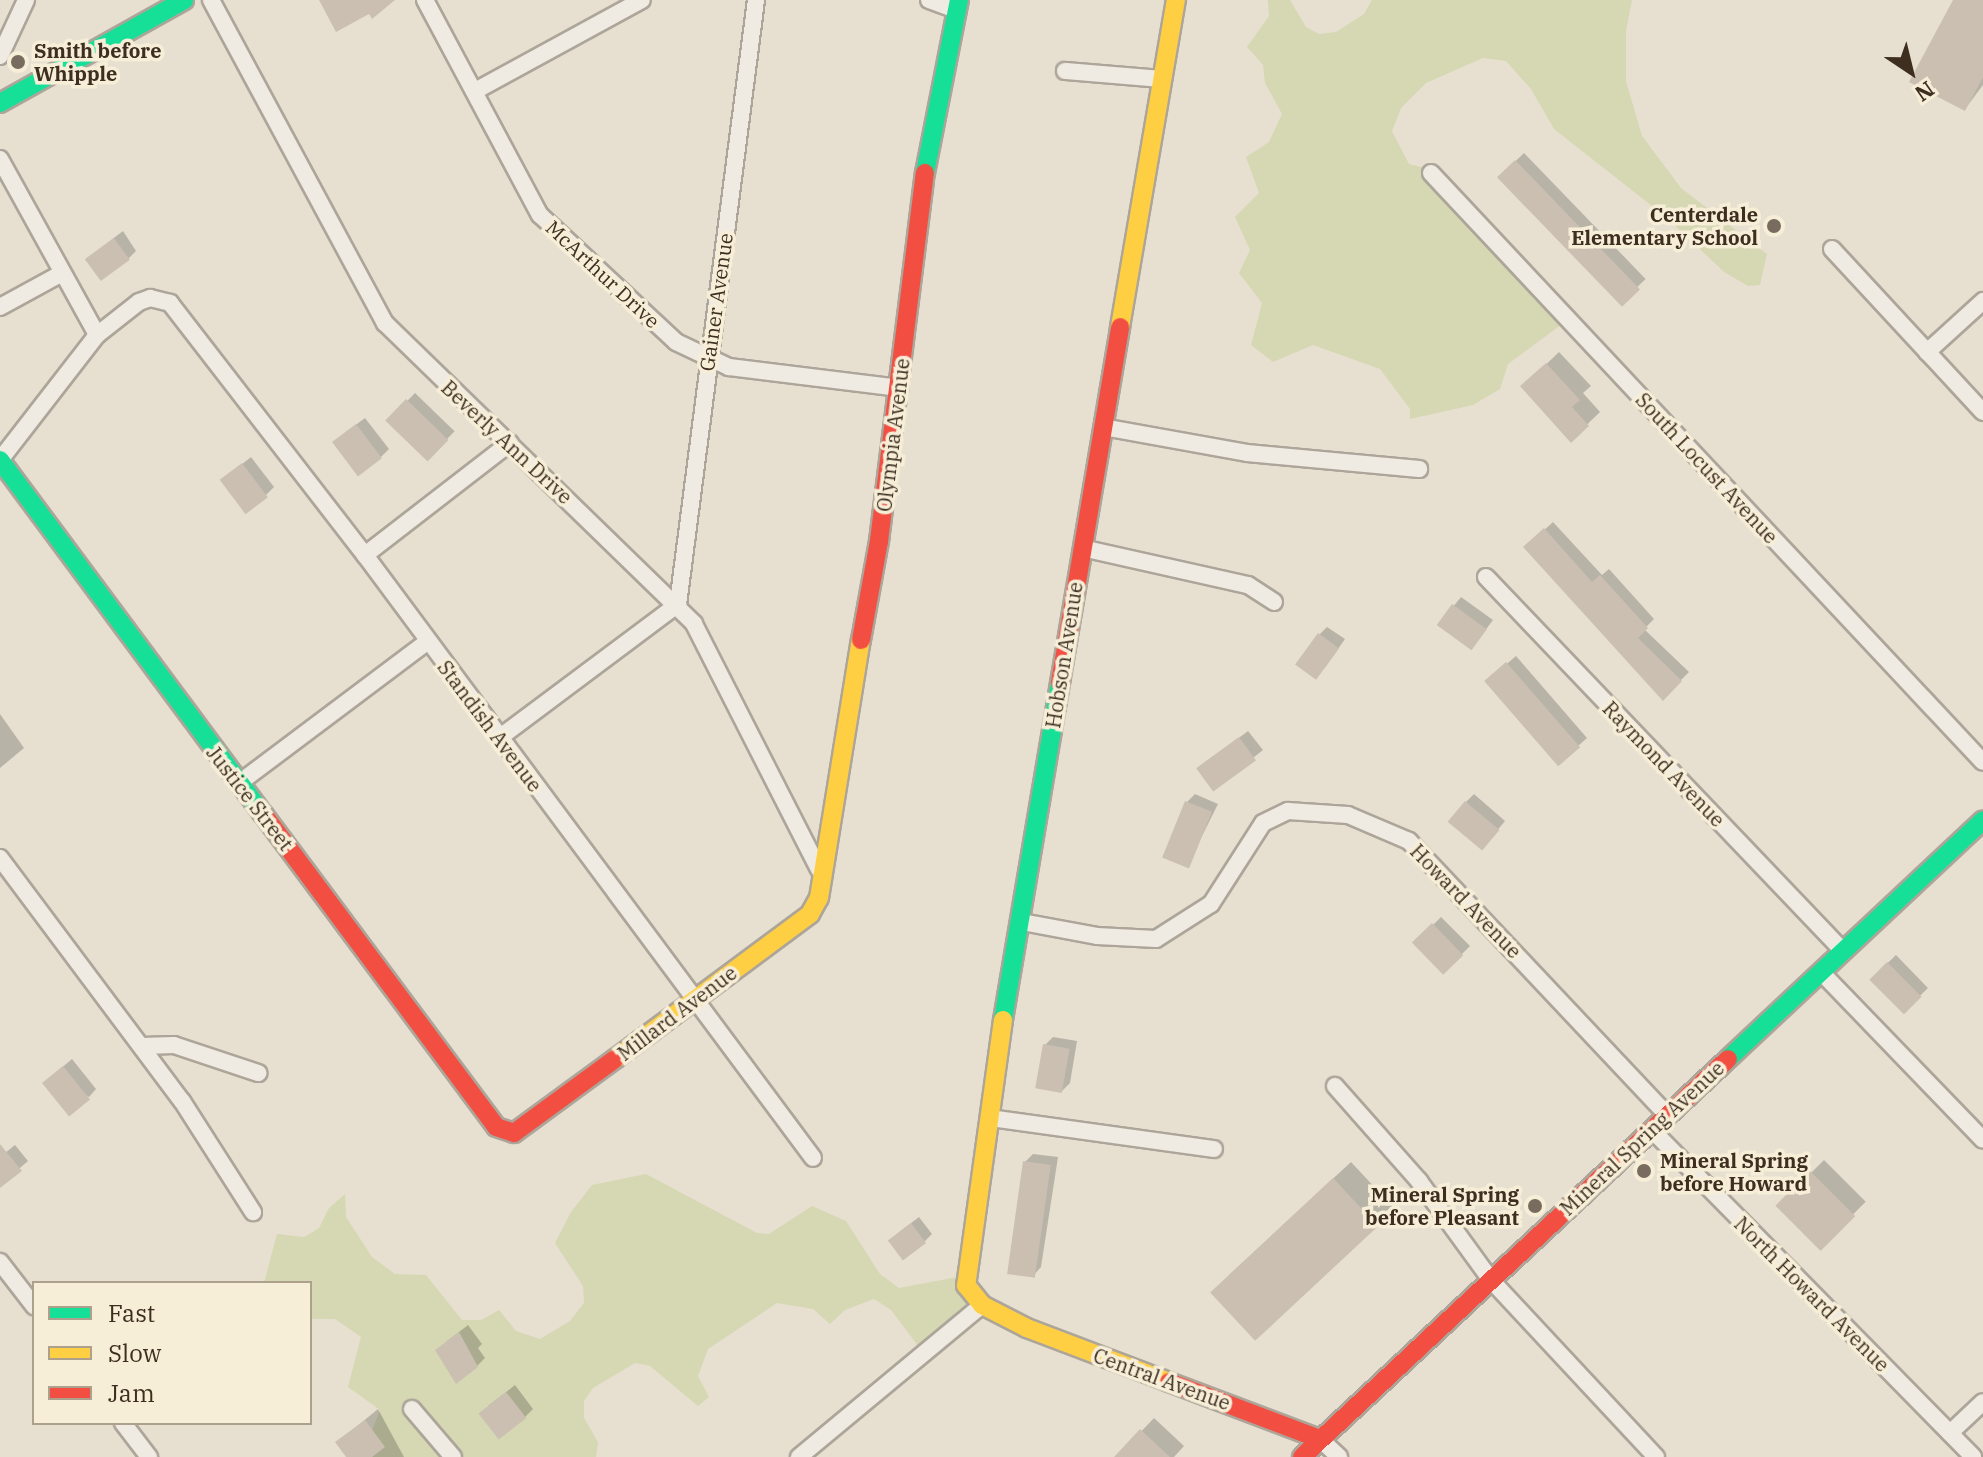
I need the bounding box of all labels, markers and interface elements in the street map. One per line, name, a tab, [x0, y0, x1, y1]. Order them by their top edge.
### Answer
north arrow	[1871, 32, 1951, 112]
place label: Smith before Whipple	[34, 38, 162, 85]
marker: Smith before Whipple	[9, 53, 27, 71]
text: N	[1910, 75, 1940, 109]
place label: Centerdale Elementary School	[1571, 202, 1758, 249]
street label: McArthur Drive	[541, 215, 665, 333]
marker: Centerdale Elementary School	[1765, 217, 1783, 235]
street label: Gainer Avenue	[694, 231, 738, 373]
street label: Olympia Avenue	[872, 357, 914, 513]
street label: Beverly Ann Drive	[437, 375, 577, 509]
street label: South Locust Avenue	[1631, 388, 1783, 548]
street label: Hobson Avenue	[1041, 580, 1087, 730]
street label: Standish Avenue	[433, 656, 547, 796]
street label: Raymond Avenue	[1598, 696, 1730, 832]
street label: Justice Street	[202, 741, 298, 855]
street label: Howard Avenue	[1406, 839, 1526, 963]
street label: Millard Avenue	[613, 961, 741, 1065]
street label: Mineral Spring Avenue	[1555, 1056, 1729, 1220]
place label: Mineral Spring before Howard	[1660, 1148, 1808, 1195]
marker: Mineral Spring before Howard	[1635, 1162, 1653, 1180]
place label: Mineral Spring before Pleasant	[1365, 1182, 1519, 1229]
marker: Mineral Spring before Pleasant	[1526, 1197, 1544, 1215]
street label: North Howard Avenue	[1730, 1212, 1894, 1376]
legend	[32, 1281, 312, 1425]
text: Fast	[108, 1297, 155, 1329]
text: Slow	[108, 1337, 161, 1369]
street label: Central Avenue	[1090, 1343, 1234, 1415]
text: Jam	[108, 1377, 155, 1409]

